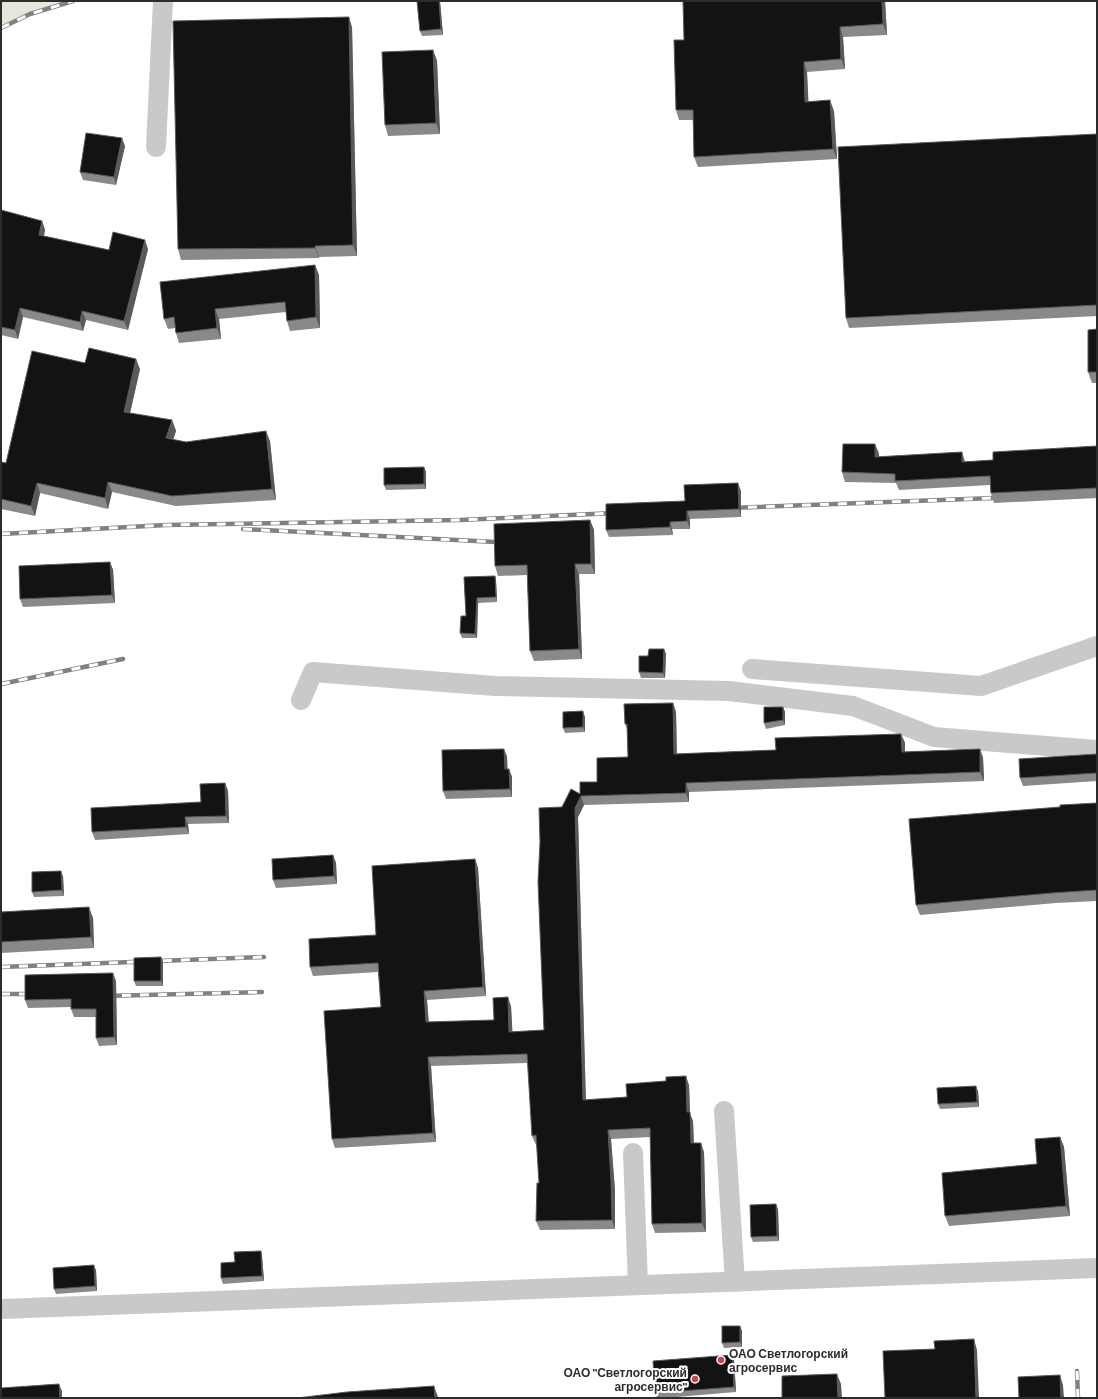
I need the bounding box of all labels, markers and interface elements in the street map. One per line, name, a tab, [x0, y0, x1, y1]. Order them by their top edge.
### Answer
place label: ОАО Светлогорский агросервис	[729, 1346, 848, 1375]
marker: ОАО Светлогорский агросервис	[716, 1355, 726, 1365]
place label: ОАО "Светлогорский агросервис"	[564, 1365, 688, 1394]
marker: ОАО "Светлогорский агросервис"	[690, 1374, 700, 1384]

